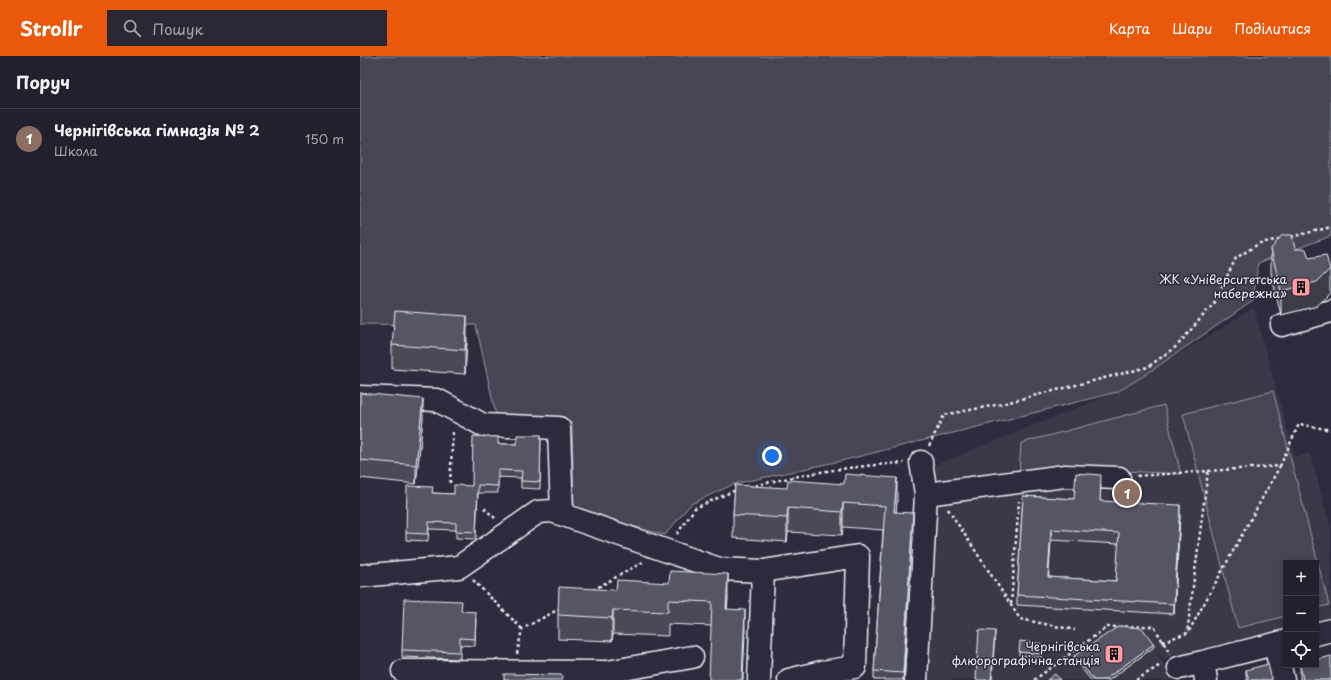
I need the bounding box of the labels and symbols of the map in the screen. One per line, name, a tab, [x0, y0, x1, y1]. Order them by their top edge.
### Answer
place label: ЖК «Університетська набережна»	[1159, 270, 1288, 302]
building icon: ЖК «Університетська набережна»	[1290, 276, 1312, 298]
your location	[762, 446, 782, 466]
pin: 1	[1114, 478, 1140, 508]
place label: Чернігівська флюорографічна станція	[952, 637, 1101, 669]
building icon: Чернігівська флюорографічна станція	[1103, 643, 1125, 665]

